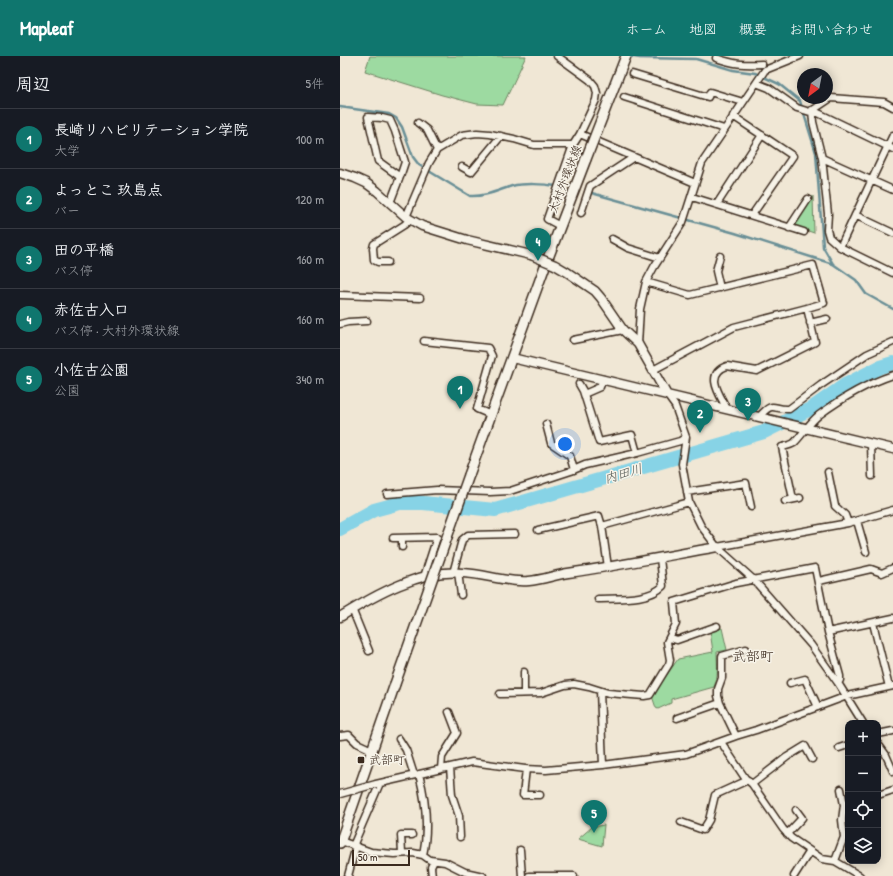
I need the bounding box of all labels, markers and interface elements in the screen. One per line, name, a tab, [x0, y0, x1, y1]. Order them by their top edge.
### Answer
text: Mapleaf	[20, 15, 74, 41]
text: ホーム	[626, 19, 667, 38]
text: 地図	[689, 19, 717, 38]
text: 概要	[739, 19, 767, 38]
text: お問い合わせ	[789, 19, 873, 38]
north arrow	[797, 68, 833, 104]
text: 周辺	[16, 72, 50, 95]
text: 5件	[306, 74, 324, 92]
text: 長崎リハビリテーション学院	[54, 119, 248, 140]
text: 1	[27, 130, 31, 148]
text: 100 m	[296, 130, 324, 148]
text: 大学	[54, 141, 80, 159]
street label: 大村外環状線	[544, 142, 585, 215]
text: よっとこ 玖島点	[54, 179, 162, 200]
text: 2	[26, 190, 32, 208]
text: 120 m	[296, 190, 324, 208]
text: バー	[54, 201, 80, 219]
pin: 4	[525, 228, 551, 261]
text: 田の平橋	[54, 239, 114, 260]
text: 3	[26, 250, 32, 268]
text: 160 m	[296, 250, 324, 268]
text: バス停	[54, 261, 93, 279]
text: 赤佐古入口	[54, 299, 129, 320]
text: 4	[27, 310, 31, 328]
text: 160 m	[296, 310, 324, 328]
text: バス停 · 大村外環状線	[54, 321, 180, 339]
text: 小佐古公園	[54, 359, 129, 380]
text: 5	[26, 370, 32, 388]
text: 340 m	[296, 370, 324, 388]
pin: 1	[447, 376, 473, 409]
text: 公園	[54, 381, 80, 399]
pin: 3	[735, 388, 761, 421]
pin: 2	[687, 400, 713, 433]
your location	[555, 434, 575, 454]
water label: 内田川	[602, 459, 644, 487]
district label: 武部町	[732, 646, 774, 665]
map controls	[845, 720, 881, 864]
button: +	[845, 720, 881, 756]
place label: 武部町	[369, 751, 405, 768]
marker: 武部町	[356, 755, 366, 765]
button: −	[845, 756, 881, 792]
button: locate	[845, 792, 881, 828]
pin: 5	[581, 800, 607, 833]
button: layers	[845, 828, 881, 864]
scale bar	[352, 848, 410, 867]
text: 50 m	[358, 850, 378, 864]

